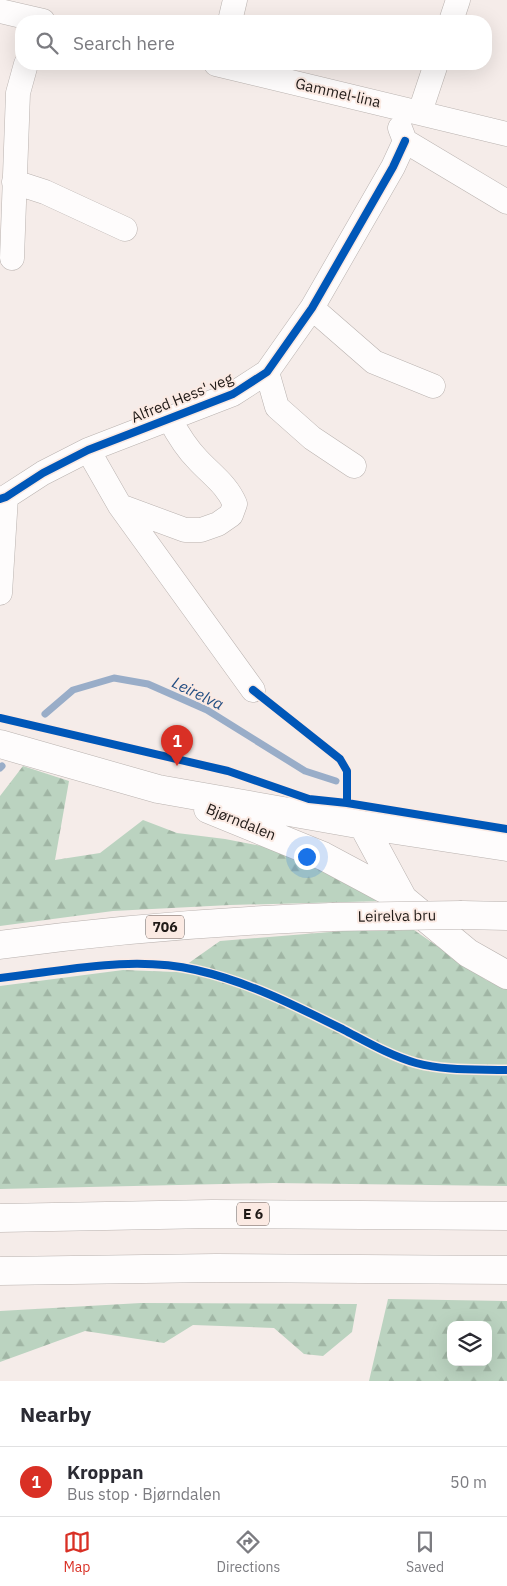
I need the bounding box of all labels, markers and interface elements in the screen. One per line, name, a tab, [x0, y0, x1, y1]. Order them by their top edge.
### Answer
search box	[15, 15, 492, 70]
icon: search	[33, 29, 61, 57]
text: Search here	[73, 31, 175, 55]
street label: Gammel-lina	[294, 73, 383, 112]
street label: Alfred Hess' veg	[128, 368, 236, 427]
water label: Leirelva	[169, 672, 227, 714]
pin: 1	[161, 725, 193, 766]
street label: Bjørndalen	[203, 799, 279, 844]
your location	[294, 844, 320, 870]
street label: Leirelva bru	[358, 905, 436, 926]
road number: 706	[146, 916, 184, 939]
road number: E 6	[237, 1202, 269, 1226]
map controls	[447, 1321, 492, 1366]
button: layers	[447, 1321, 492, 1366]
text: Nearby	[20, 1400, 91, 1428]
text: Kroppan	[67, 1460, 144, 1484]
text: 1	[31, 1472, 41, 1492]
text: 50 m	[450, 1472, 487, 1492]
text: Bus stop · Bjørndalen	[67, 1484, 221, 1504]
tab: Map	[63, 1528, 91, 1576]
tab: Directions	[217, 1528, 280, 1576]
tab: Saved	[406, 1528, 444, 1576]

